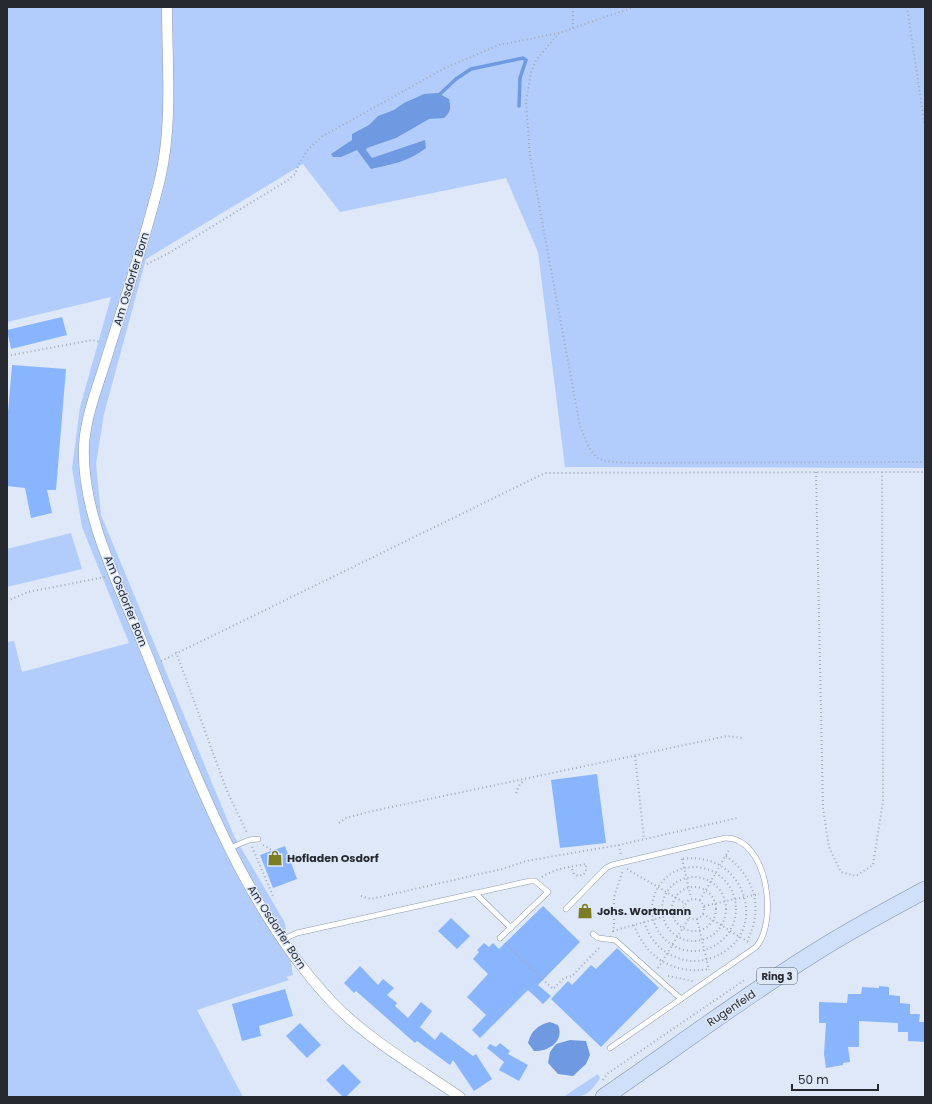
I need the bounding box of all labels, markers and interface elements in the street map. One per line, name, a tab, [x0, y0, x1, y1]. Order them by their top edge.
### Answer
street label: Am Osdorfer Born	[109, 230, 153, 328]
street label: Am Osdorfer Born	[100, 553, 152, 649]
shop icon: Hofladen Osdorf	[266, 849, 284, 867]
place label: Hofladen Osdorf	[287, 850, 379, 866]
street label: Am Osdorfer Born	[244, 882, 310, 972]
shop icon: Johs. Wortmann	[576, 902, 594, 920]
place label: Johs. Wortmann	[597, 903, 691, 919]
road number: Ring 3	[757, 968, 797, 984]
street label: Rugenfeld	[703, 986, 759, 1030]
scale bar	[792, 1066, 878, 1092]
text: 50 m	[798, 1071, 829, 1088]

